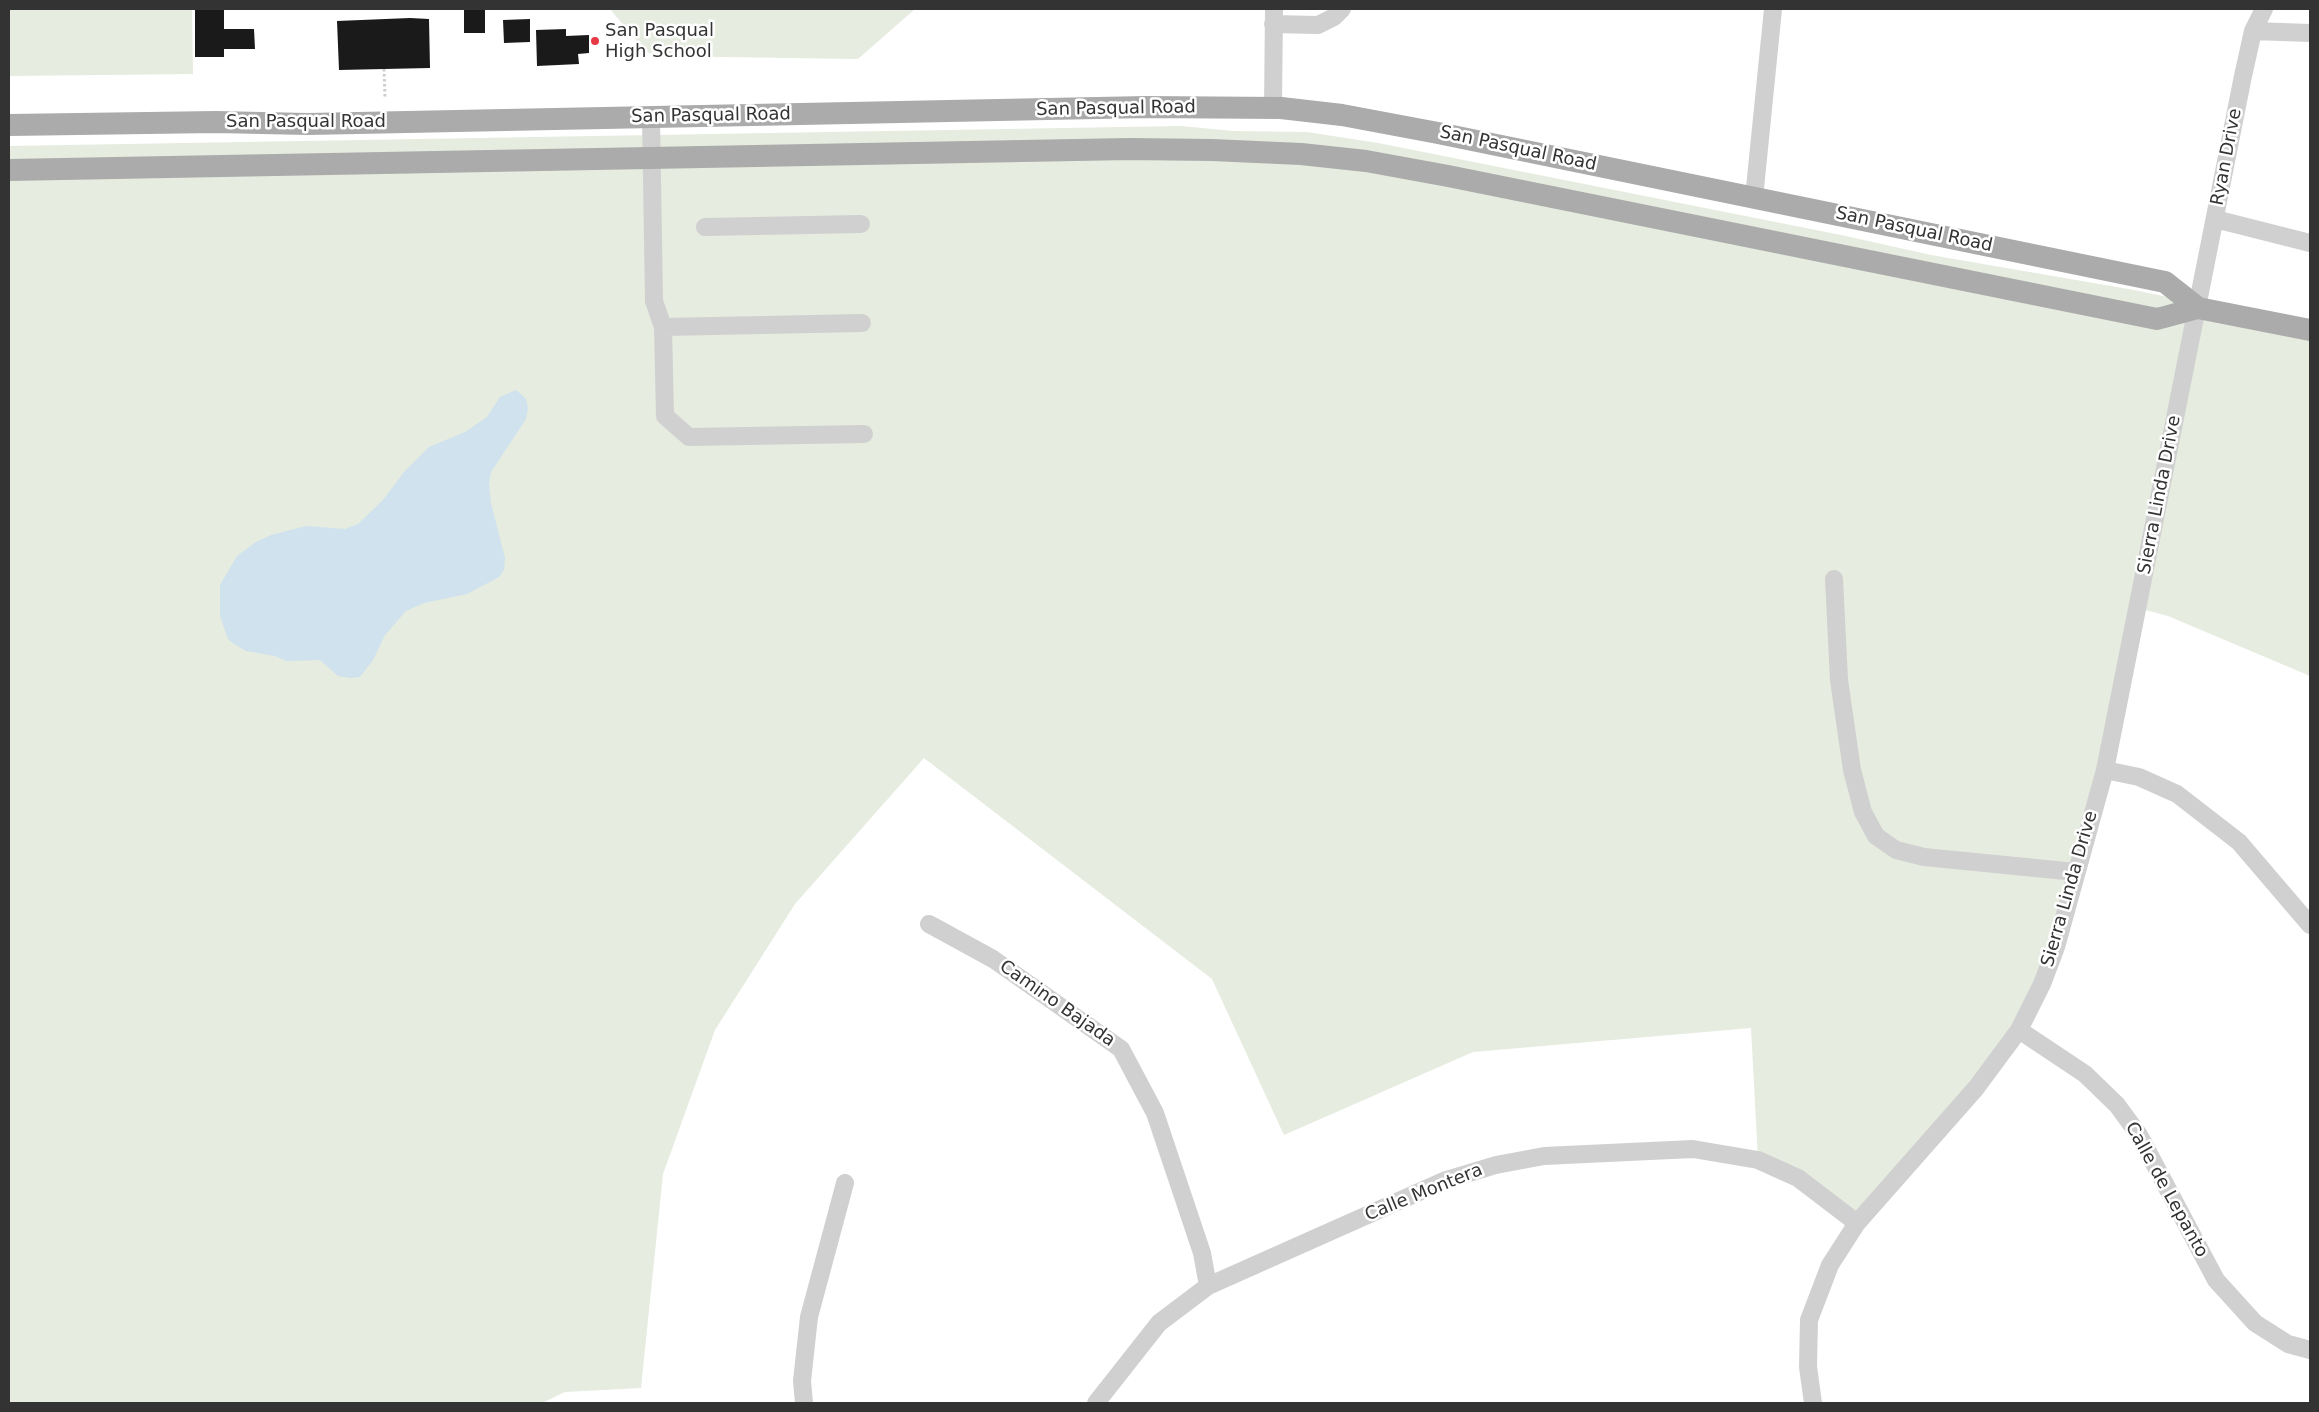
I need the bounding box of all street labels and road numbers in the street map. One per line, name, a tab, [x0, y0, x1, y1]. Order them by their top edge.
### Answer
street label: San Pasqual Road	[1036, 97, 1196, 121]
street label: San Pasqual Road	[631, 104, 791, 128]
street label: Ryan Drive	[2207, 107, 2247, 207]
street label: San Pasqual Road	[226, 111, 386, 133]
street label: San Pasqual Road	[1438, 122, 1598, 176]
street label: San Pasqual Road	[1834, 203, 1994, 257]
street label: Sierra Linda Drive	[2134, 414, 2186, 576]
street label: Sierra Linda Drive	[2037, 808, 2103, 970]
street label: Camino Bajada	[995, 956, 1119, 1052]
street label: Calle de Lepanto	[2120, 1119, 2212, 1261]
street label: Calle Montera	[1362, 1160, 1486, 1226]

